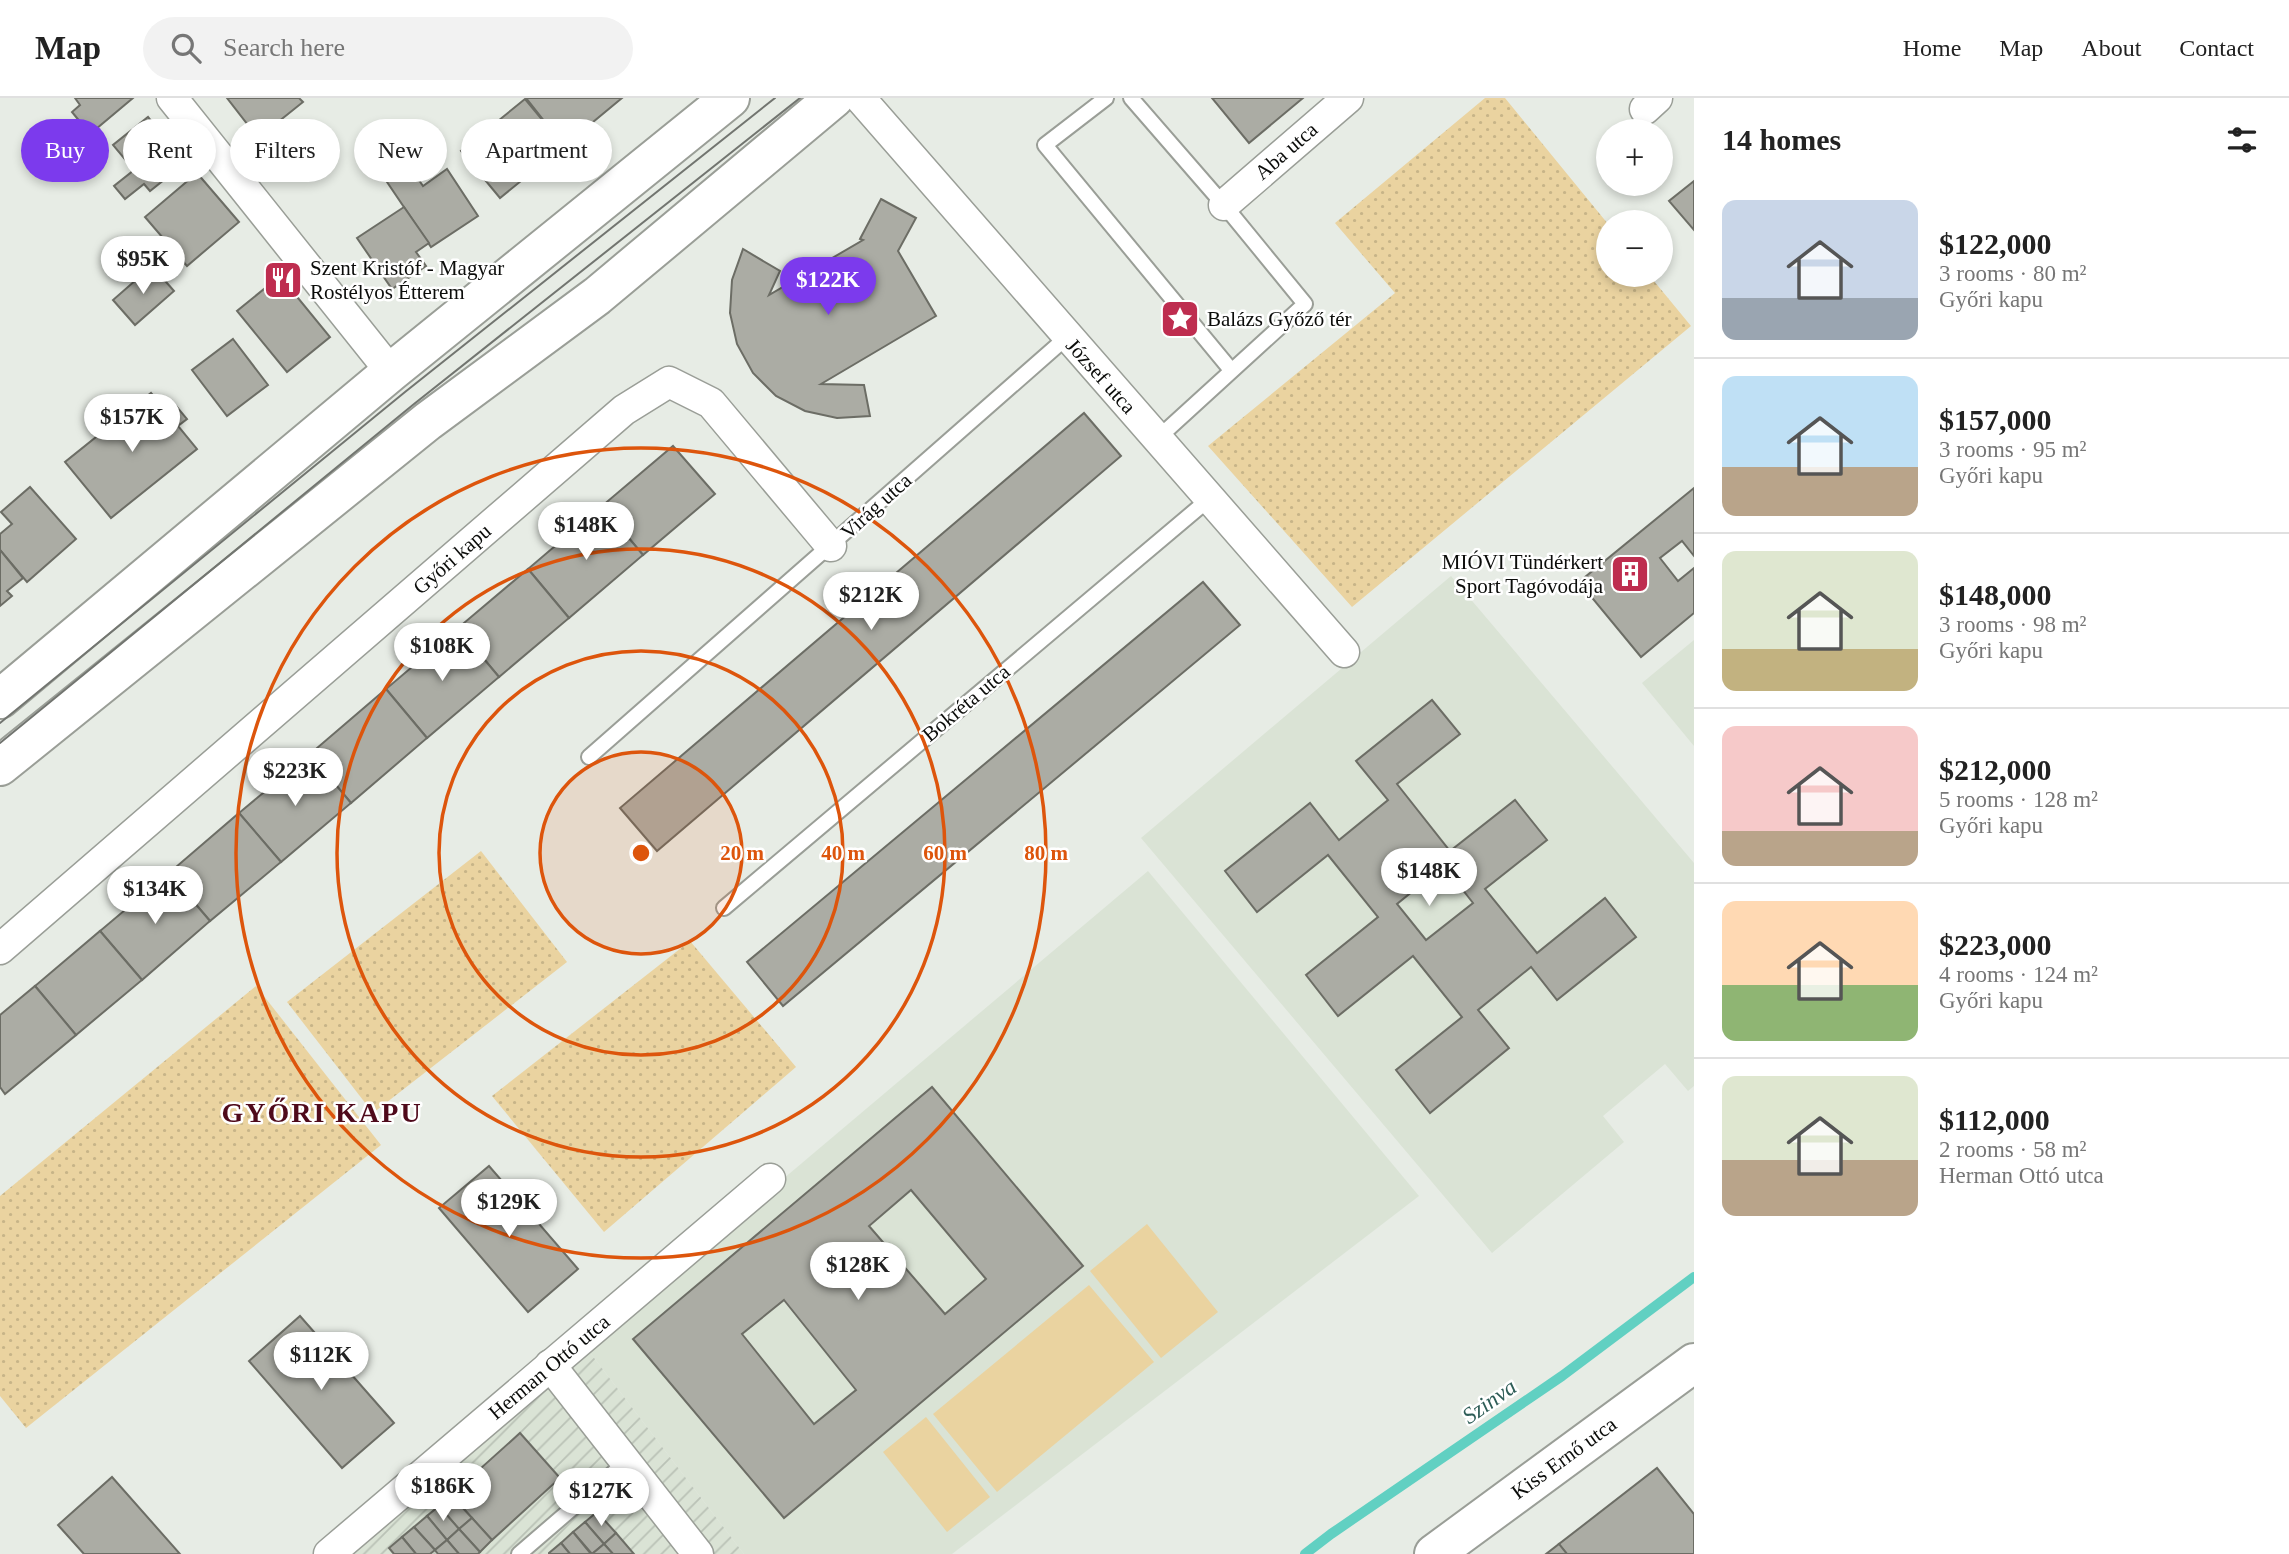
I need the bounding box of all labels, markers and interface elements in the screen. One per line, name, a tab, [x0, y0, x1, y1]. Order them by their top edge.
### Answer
search box	[143, 17, 633, 80]
icon: search	[167, 29, 205, 67]
text: Map	[35, 30, 101, 66]
text: Search here	[223, 33, 345, 62]
text: Home	[1903, 35, 1961, 61]
text: Map	[1999, 35, 2043, 61]
text: About	[2081, 35, 2141, 61]
text: Contact	[2179, 35, 2254, 61]
street label: Aba utca	[1250, 117, 1323, 185]
chip: Buy	[21, 119, 109, 182]
chip: Rent	[123, 119, 216, 182]
chip: Filters	[230, 119, 340, 182]
chip: New	[354, 119, 447, 182]
chip: Apartment	[461, 119, 612, 182]
map controls	[1596, 119, 1673, 287]
button: +	[1596, 119, 1673, 196]
icon: filters	[2223, 121, 2261, 159]
text: 14 homes	[1722, 123, 1841, 156]
button: −	[1596, 210, 1673, 287]
text: $122,000	[1939, 227, 2052, 260]
icon: home	[1778, 228, 1862, 312]
pin: $95K	[102, 236, 184, 296]
text: $95K	[117, 246, 169, 271]
place label: Szent Kristóf - Magyar Rostélyos Étterem	[310, 256, 504, 304]
pin: $122K	[779, 258, 877, 317]
restaurant icon: Szent Kristóf - Magyar Rostélyos Étterem	[262, 259, 304, 301]
text: 3 rooms · 80 m²	[1939, 261, 2086, 286]
text: $122K	[796, 267, 860, 292]
text: Győri kapu	[1939, 287, 2043, 312]
place icon: Balázs Győző tér	[1159, 298, 1201, 340]
place label: Balázs Győző tér	[1207, 307, 1352, 331]
street label: József utca	[1061, 334, 1141, 419]
pin: $157K	[83, 394, 181, 454]
text: $157,000	[1939, 403, 2052, 436]
text: $157K	[100, 404, 164, 429]
icon: home	[1778, 404, 1862, 488]
text: 3 rooms · 95 m²	[1939, 437, 2086, 462]
text: Győri kapu	[1939, 463, 2043, 488]
street label: Virág utca	[836, 468, 917, 544]
pin: $148K	[537, 503, 635, 562]
text: $148K	[554, 512, 618, 537]
street label: Győri kapu	[408, 518, 496, 599]
place label: MIÓVI Tündérkert Sport Tagóvodája	[1442, 550, 1604, 598]
building icon: MIÓVI Tündérkert Sport Tagóvodája	[1609, 553, 1651, 595]
pin: $212K	[822, 573, 920, 632]
text: $148,000	[1939, 578, 2052, 611]
icon: home	[1778, 579, 1862, 663]
text: $212K	[839, 582, 903, 607]
text: 3 rooms · 98 m²	[1939, 612, 2086, 637]
pin: $108K	[393, 624, 491, 683]
text: $108K	[410, 633, 474, 658]
text: Győri kapu	[1939, 638, 2043, 663]
street label: Bokréta utca	[917, 659, 1015, 746]
pin: $223K	[246, 748, 344, 808]
text: $212,000	[1939, 753, 2052, 786]
icon: home	[1778, 754, 1862, 838]
text: $223K	[263, 758, 327, 783]
text: 5 rooms · 128 m²	[1939, 787, 2098, 812]
text: Győri kapu	[1939, 813, 2043, 838]
centre of rings	[629, 841, 653, 865]
text: 20 m	[720, 841, 764, 865]
text: 40 m	[821, 841, 865, 865]
text: 60 m	[923, 841, 967, 865]
text: 80 m	[1024, 841, 1068, 865]
pin: $148K	[1380, 848, 1478, 908]
text: $148K	[1397, 858, 1461, 883]
pin: $134K	[106, 866, 204, 926]
text: $134K	[123, 876, 187, 901]
text: $223,000	[1939, 928, 2052, 961]
icon: home	[1778, 929, 1862, 1013]
text: 4 rooms · 124 m²	[1939, 962, 2098, 987]
text: Győri kapu	[1939, 988, 2043, 1013]
district label: GYŐRI KAPU	[221, 1097, 423, 1128]
text: $112,000	[1939, 1103, 2050, 1136]
icon: home	[1778, 1104, 1862, 1188]
text: 2 rooms · 58 m²	[1939, 1137, 2086, 1162]
text: Herman Ottó utca	[1939, 1163, 2104, 1188]
pin: $129K	[460, 1180, 558, 1239]
text: $129K	[477, 1189, 541, 1214]
pin: $128K	[809, 1242, 907, 1302]
text: $128K	[826, 1252, 890, 1277]
street label: Herman Ottó utca	[484, 1309, 615, 1425]
pin: $112K	[272, 1332, 370, 1392]
text: $112K	[290, 1342, 352, 1367]
water label: Szinva	[1458, 1374, 1521, 1429]
street label: Kiss Ernő utca	[1507, 1412, 1622, 1504]
pin: $186K	[394, 1464, 492, 1523]
pin: $127K	[552, 1468, 650, 1528]
text: $186K	[411, 1473, 475, 1498]
text: $127K	[569, 1478, 633, 1503]

